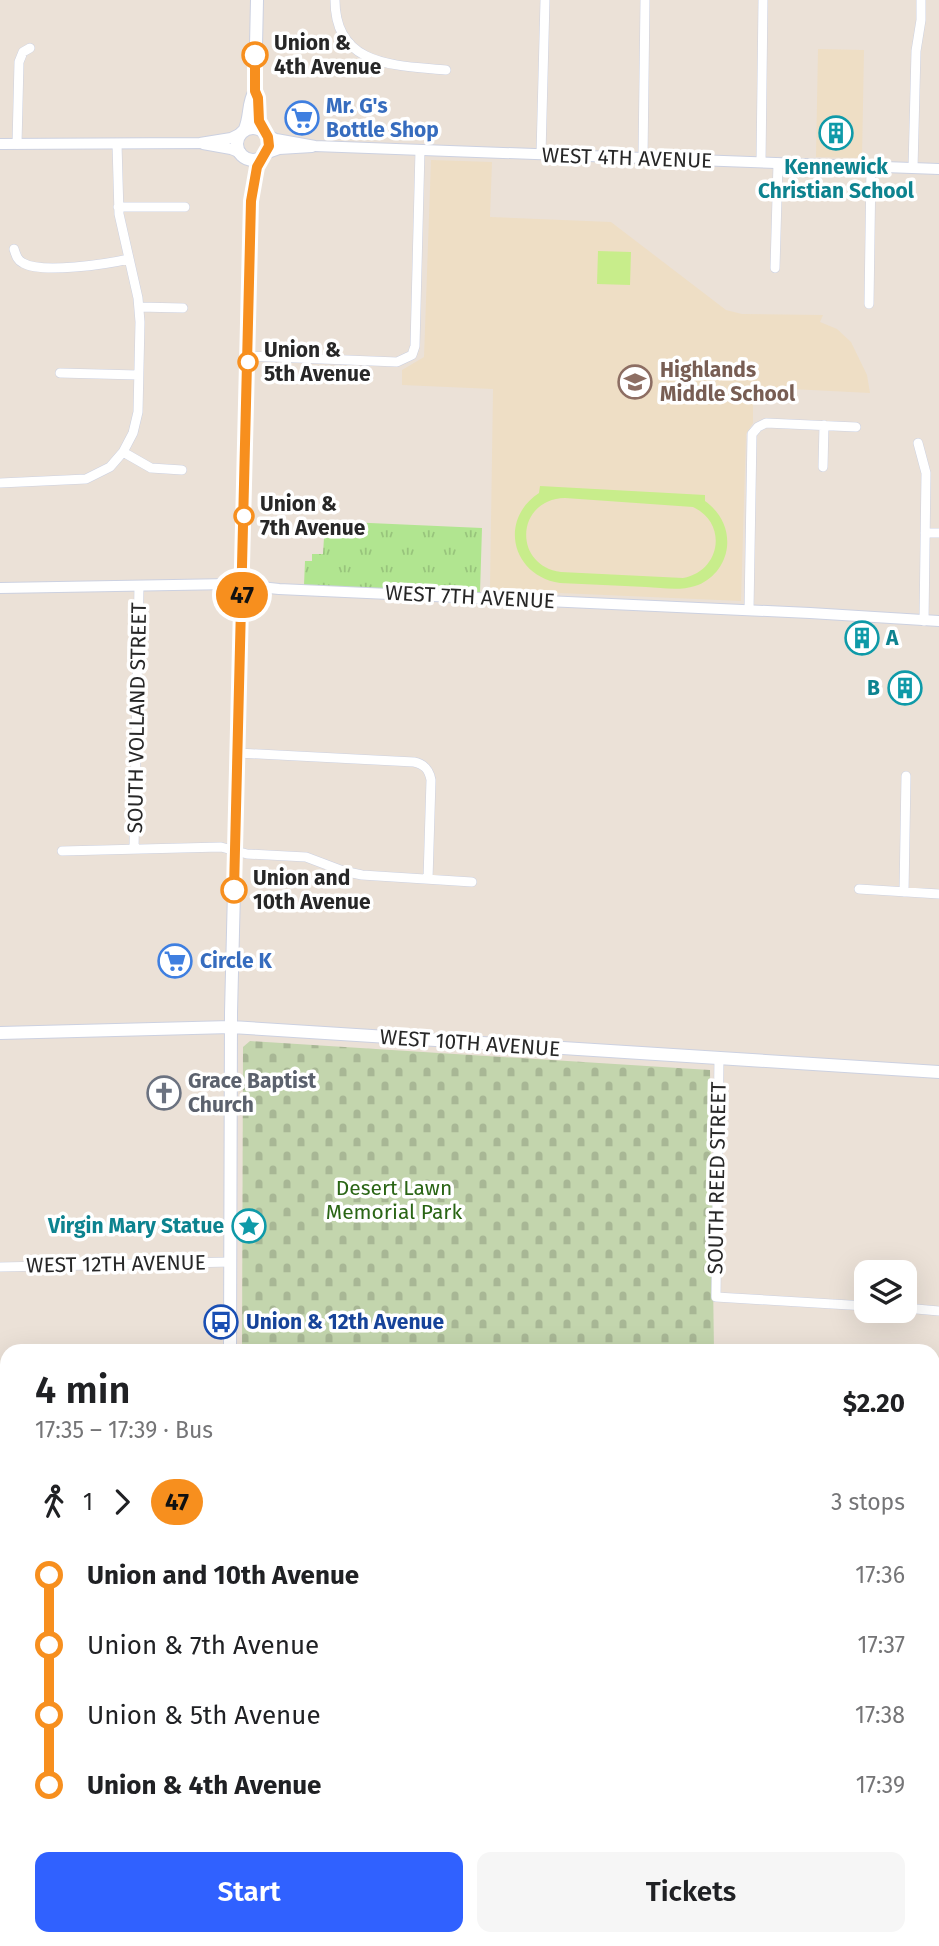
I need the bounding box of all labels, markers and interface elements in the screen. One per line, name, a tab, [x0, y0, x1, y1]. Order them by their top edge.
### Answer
place label: Union & 4th Avenue	[274, 30, 382, 80]
marker: Union & 4th Avenue	[242, 42, 268, 68]
place label: Mr. G's Bottle Shop	[326, 93, 439, 143]
supermarket icon: Mr. G's Bottle Shop	[283, 99, 321, 137]
building icon: Kennewick Christian School	[817, 114, 855, 152]
street label: WEST 4TH AVENUE	[541, 142, 713, 174]
place label: Kennewick Christian School	[758, 154, 915, 204]
place label: Union & 5th Avenue	[264, 337, 371, 387]
marker: Union & 5th Avenue	[238, 352, 258, 372]
place label: Highlands Middle School	[660, 357, 796, 407]
school or university icon: Highlands Middle School	[616, 363, 654, 401]
place label: Union & 7th Avenue	[260, 491, 366, 541]
marker: Union & 7th Avenue	[234, 506, 254, 526]
line badge: 47	[210, 572, 274, 618]
street label: WEST 7TH AVENUE	[384, 580, 556, 614]
text: 47	[230, 581, 254, 609]
street label: SOUTH VOLLAND STREET	[122, 602, 152, 834]
building icon: A	[843, 619, 881, 657]
place label: A	[885, 625, 899, 651]
building icon: B	[886, 669, 924, 707]
place label: B	[867, 675, 880, 701]
place label: Union and 10th Avenue	[253, 865, 371, 915]
marker: Union and 10th Avenue	[221, 877, 247, 903]
supermarket icon: Circle K	[156, 942, 194, 980]
place label: Circle K	[200, 948, 273, 974]
street label: WEST 10TH AVENUE	[379, 1024, 561, 1062]
place label: Grace Baptist Church	[188, 1068, 317, 1118]
church icon: Grace Baptist Church	[145, 1074, 183, 1112]
street label: SOUTH REED STREET	[702, 1081, 732, 1275]
park label: Desert Lawn Memorial Park	[326, 1175, 462, 1225]
place icon: Virgin Mary Statue	[230, 1207, 268, 1245]
place label: Virgin Mary Statue	[47, 1213, 224, 1239]
street label: WEST 12TH AVENUE	[26, 1249, 206, 1279]
map controls	[854, 1260, 917, 1323]
button: layers	[854, 1260, 917, 1323]
bus stop icon: Union & 12th Avenue	[202, 1303, 240, 1341]
place label: Union & 12th Avenue	[246, 1309, 445, 1335]
text: 4 min	[35, 1367, 130, 1413]
text: $2.20	[843, 1388, 905, 1419]
text: 17:35 – 17:39 · Bus	[35, 1416, 213, 1444]
icon: walk	[35, 1483, 73, 1521]
icon: forward	[103, 1483, 141, 1521]
text: 1	[83, 1488, 93, 1516]
text: 47	[165, 1488, 189, 1516]
text: 3 stops	[831, 1488, 905, 1516]
text: Union and 10th Avenue	[87, 1560, 359, 1591]
text: 17:36	[855, 1561, 905, 1589]
text: Union & 7th Avenue	[87, 1630, 319, 1661]
text: 17:37	[858, 1631, 905, 1659]
text: Union & 5th Avenue	[87, 1700, 321, 1731]
text: 17:38	[855, 1701, 905, 1729]
text: Union & 4th Avenue	[87, 1770, 321, 1801]
text: 17:39	[856, 1771, 905, 1799]
button: Start	[35, 1852, 463, 1932]
button: Tickets	[477, 1852, 905, 1932]

